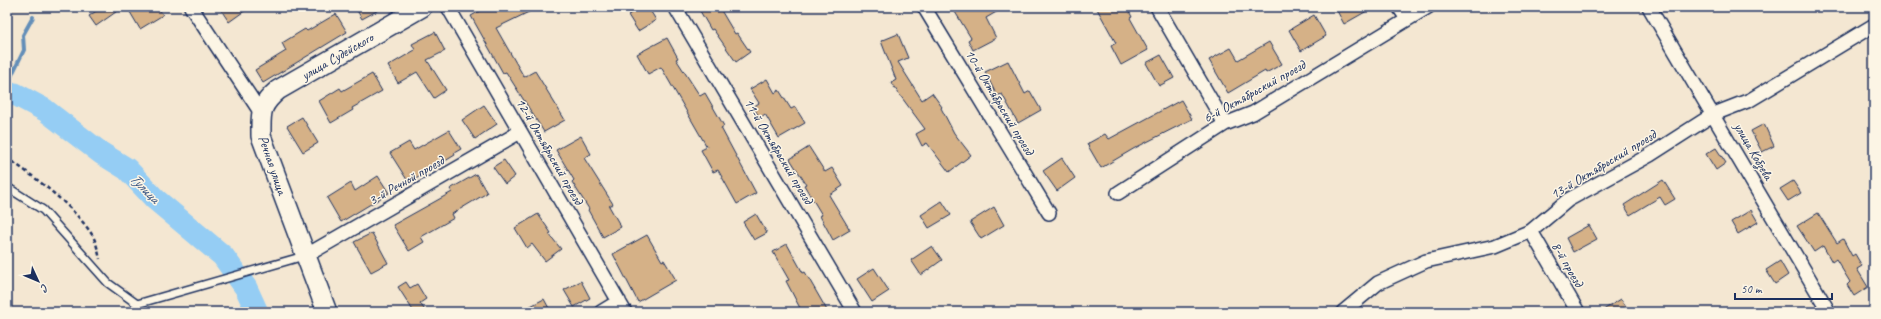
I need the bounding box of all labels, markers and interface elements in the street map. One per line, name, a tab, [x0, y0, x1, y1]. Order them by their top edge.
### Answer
street label: улица Судейского	[297, 28, 378, 84]
street label: 10-й Октябрьский проезд	[961, 46, 1039, 160]
street label: 6-й Октябрьский проезд	[1200, 55, 1310, 126]
street label: 12-й Октябрьский проезд	[512, 95, 588, 209]
street label: 11-й Октябрьский проезд	[740, 95, 818, 209]
street label: улица Кобзева	[1730, 119, 1777, 184]
street label: 13-й Октябрьский проезд	[1547, 125, 1661, 203]
street label: Речная улица	[254, 133, 291, 198]
street label: 3-й Речной проезд	[365, 151, 449, 209]
water label: Тулица	[126, 169, 165, 209]
street label: 8-й проезд	[1548, 239, 1588, 292]
north arrow	[18, 261, 58, 301]
scale bar	[1735, 275, 1832, 301]
text: С	[37, 281, 52, 296]
text: 50 m	[1741, 281, 1763, 297]

